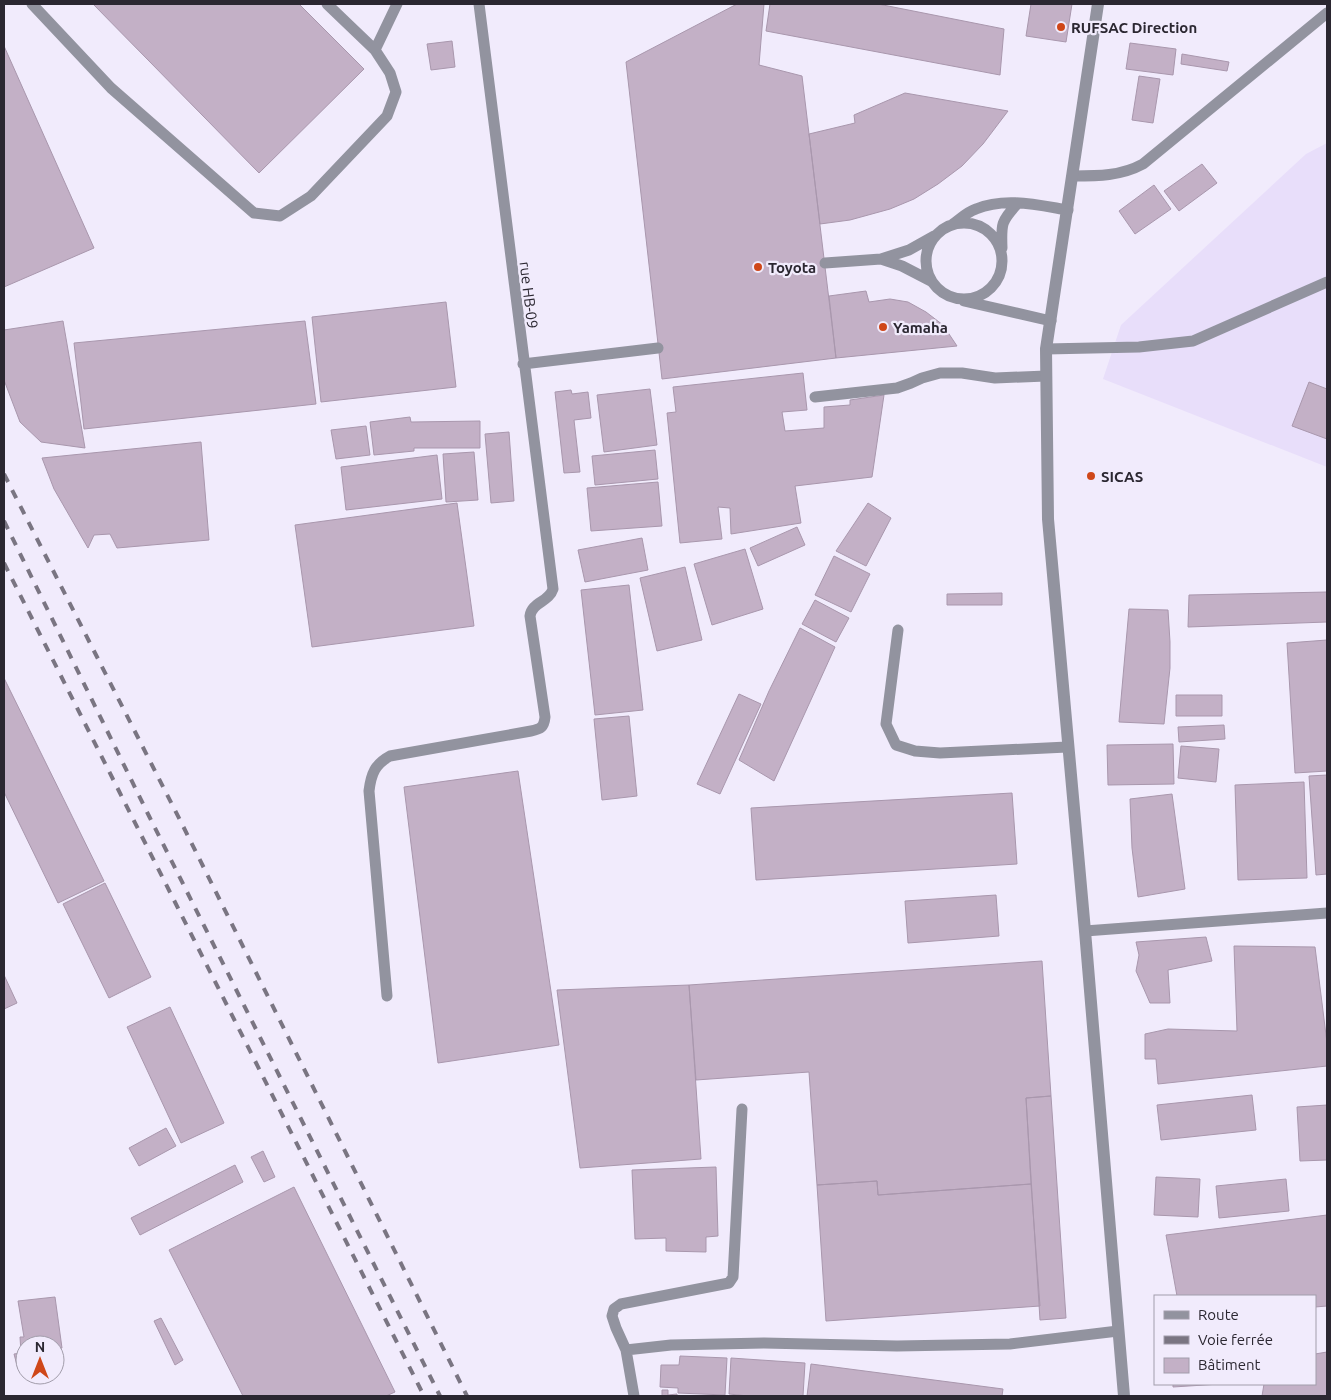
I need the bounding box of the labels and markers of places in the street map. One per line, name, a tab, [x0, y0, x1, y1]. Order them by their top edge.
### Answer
place label: RUFSAC Direction	[1071, 19, 1197, 36]
marker: RUFSAC Direction	[1055, 21, 1067, 33]
place label: Toyota	[768, 259, 816, 276]
marker: Toyota	[752, 261, 764, 273]
place label: Yamaha	[893, 319, 948, 336]
marker: Yamaha	[877, 321, 889, 333]
place label: SICAS	[1101, 468, 1143, 485]
marker: SICAS	[1085, 470, 1097, 482]

